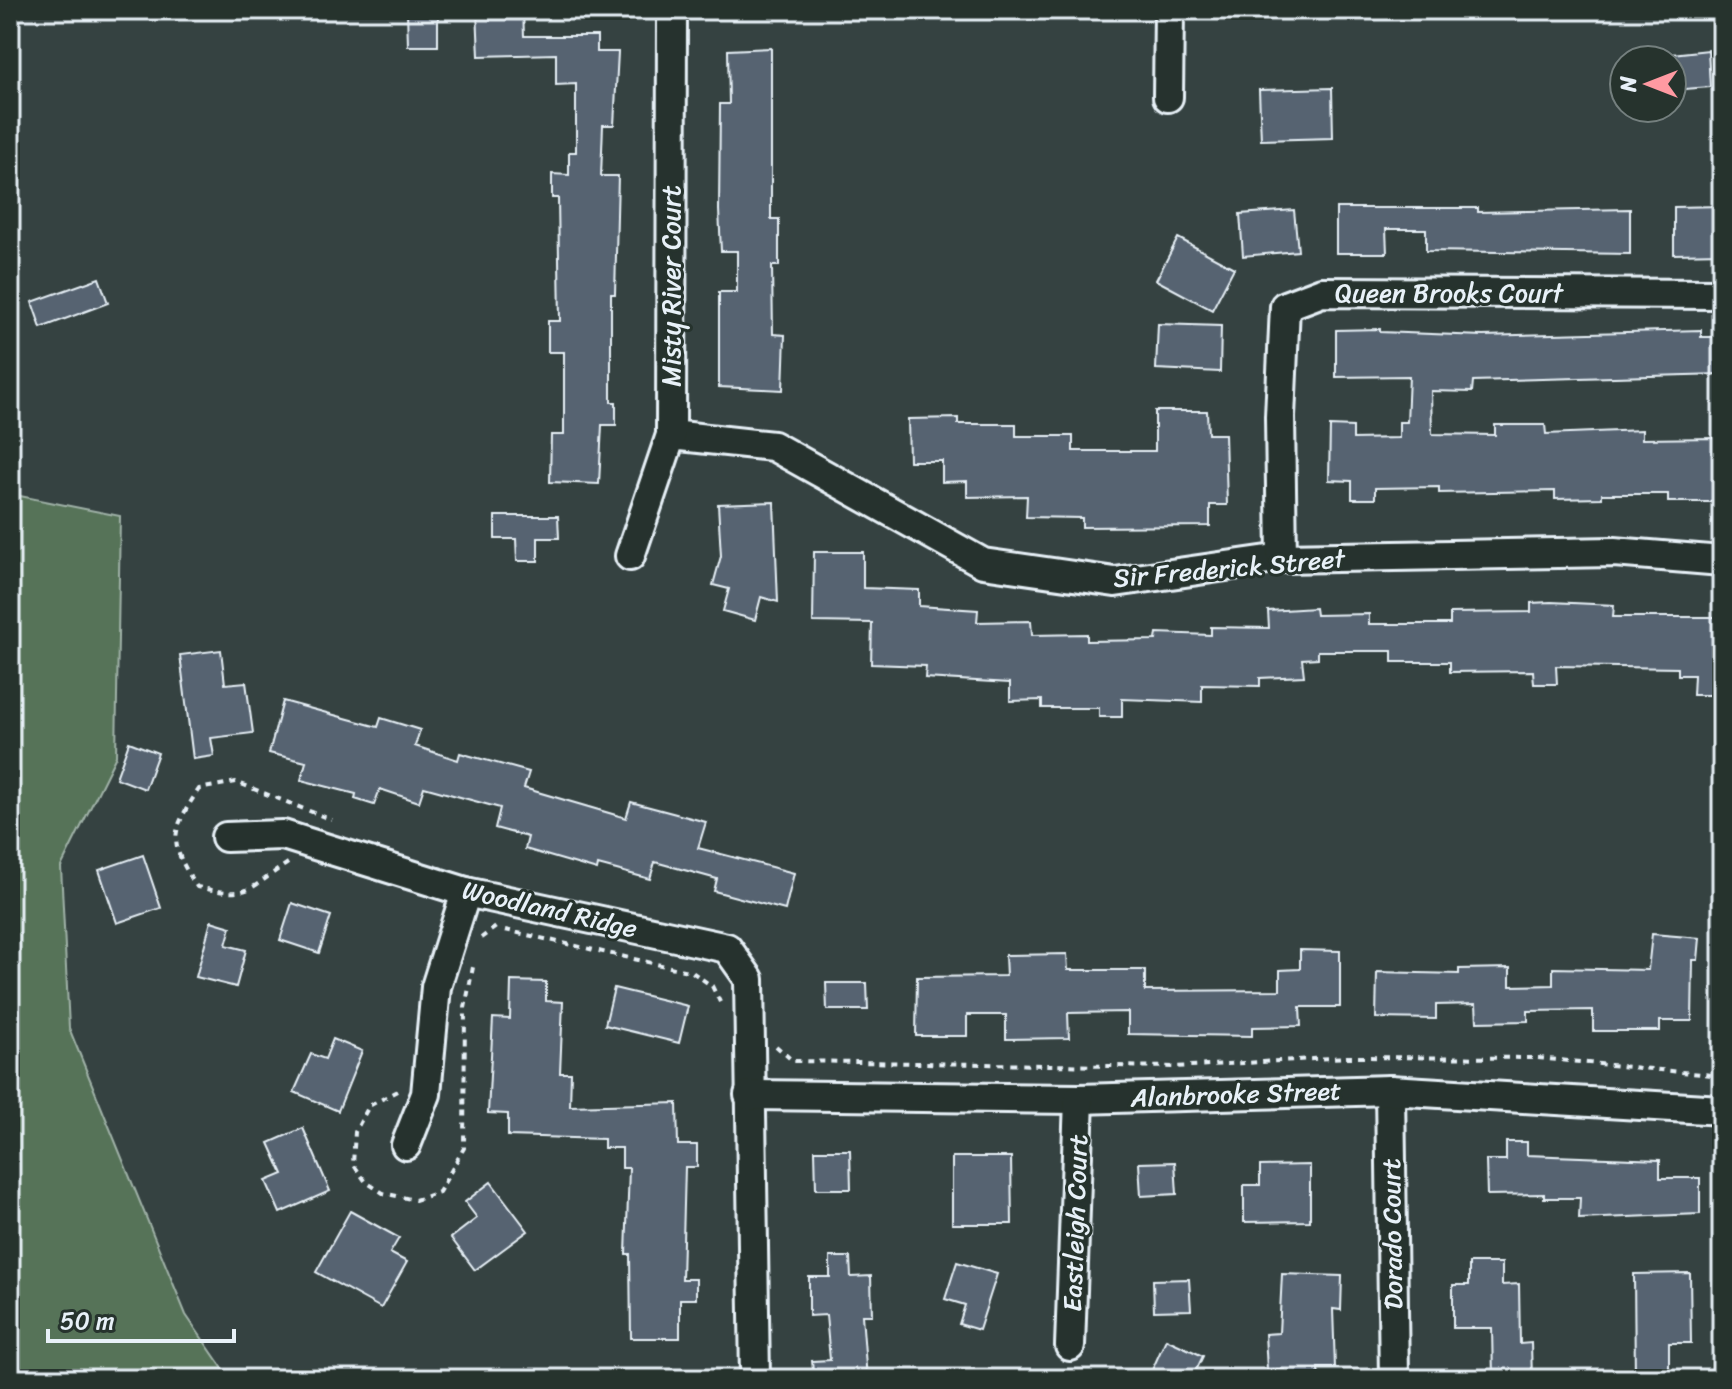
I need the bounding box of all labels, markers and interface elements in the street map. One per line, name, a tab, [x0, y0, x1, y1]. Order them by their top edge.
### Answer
north arrow	[1608, 44, 1688, 124]
text: N	[1609, 76, 1648, 93]
street label: Misty River Court	[648, 185, 694, 387]
street label: Queen Brooks Court	[1335, 270, 1564, 316]
street label: Sir Frederick Street	[1111, 535, 1348, 601]
street label: Woodland Ridge	[458, 867, 642, 951]
street label: Alanbrooke Street	[1129, 1067, 1342, 1121]
street label: Eastleigh Court	[1049, 1133, 1101, 1313]
street label: Dorado Court	[1368, 1158, 1416, 1310]
scale bar	[48, 1293, 234, 1343]
text: 50 m	[60, 1300, 115, 1342]

